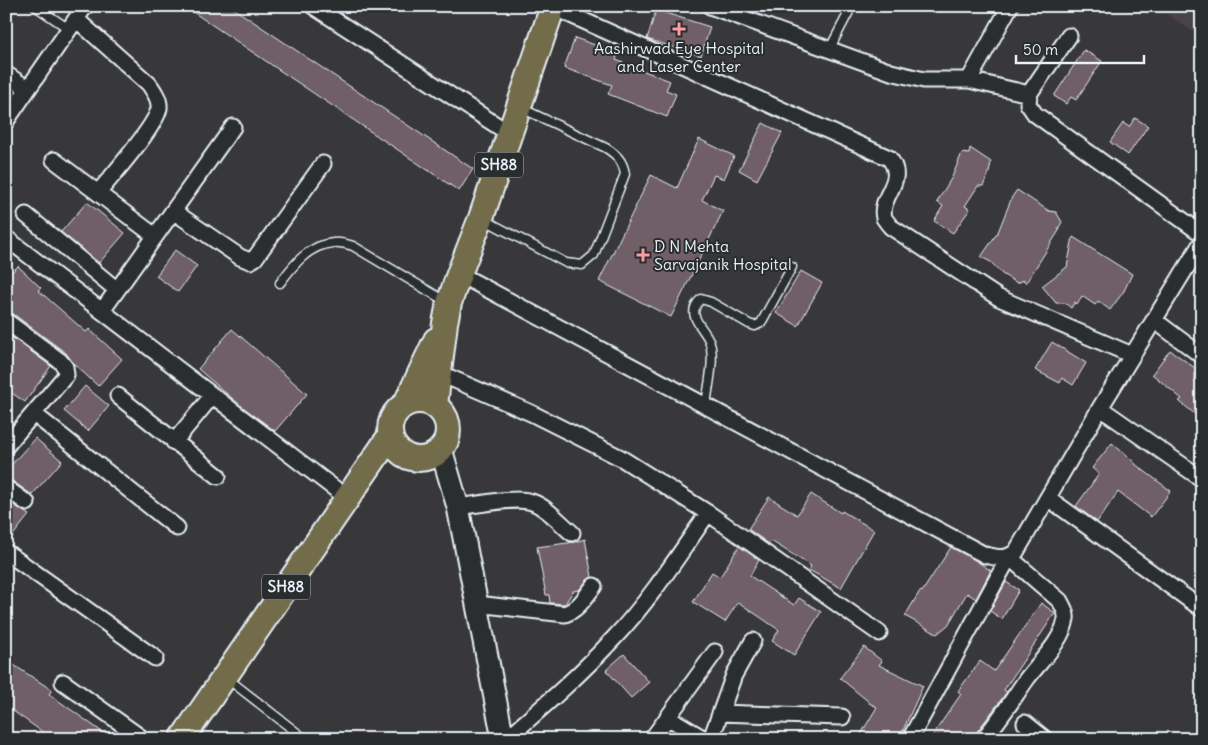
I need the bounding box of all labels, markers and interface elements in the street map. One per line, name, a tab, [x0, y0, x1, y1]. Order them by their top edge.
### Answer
marker: Aashirwad Eye Hospital and Laser Center	[672, 22, 686, 36]
scale bar	[1016, 32, 1143, 64]
place label: Aashirwad Eye Hospital and Laser Center	[594, 38, 764, 76]
text: 50 m	[1023, 40, 1058, 59]
road number: SH88	[475, 152, 523, 178]
place label: D N Mehta Sarvajanik Hospital	[654, 236, 791, 274]
marker: D N Mehta Sarvajanik Hospital	[636, 248, 650, 262]
road number: SH88	[262, 574, 310, 600]

